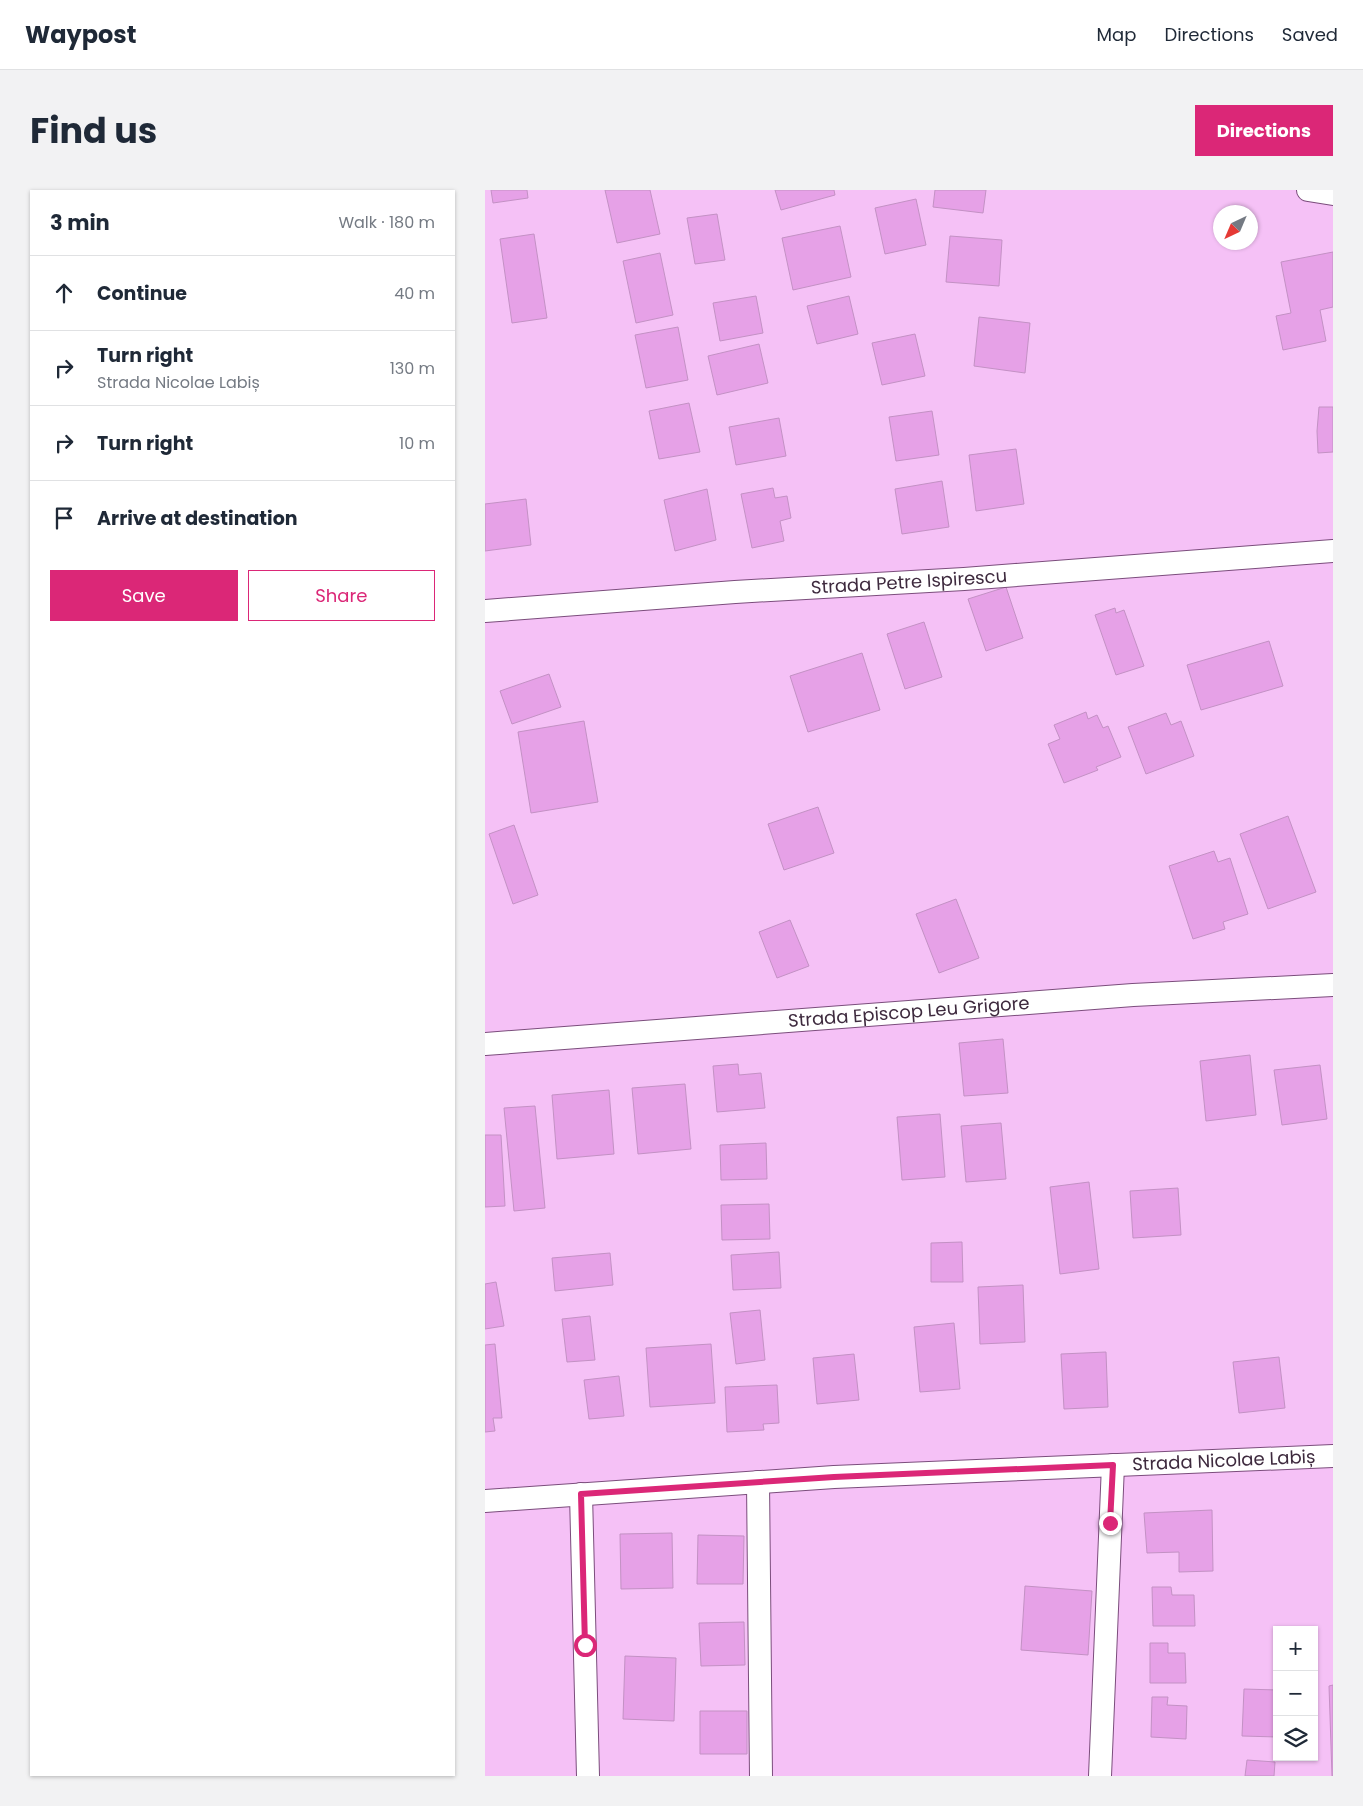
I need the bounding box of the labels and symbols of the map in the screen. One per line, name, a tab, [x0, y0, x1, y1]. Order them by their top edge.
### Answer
north arrow	[1213, 205, 1258, 250]
street label: Strada Petre Ispirescu	[810, 563, 1008, 600]
street label: Strada Episcop Leu Grigore	[787, 990, 1030, 1033]
street label: Strada Nicolae Labiș	[1132, 1444, 1316, 1476]
route end	[1099, 1512, 1122, 1535]
route start	[574, 1634, 597, 1657]

